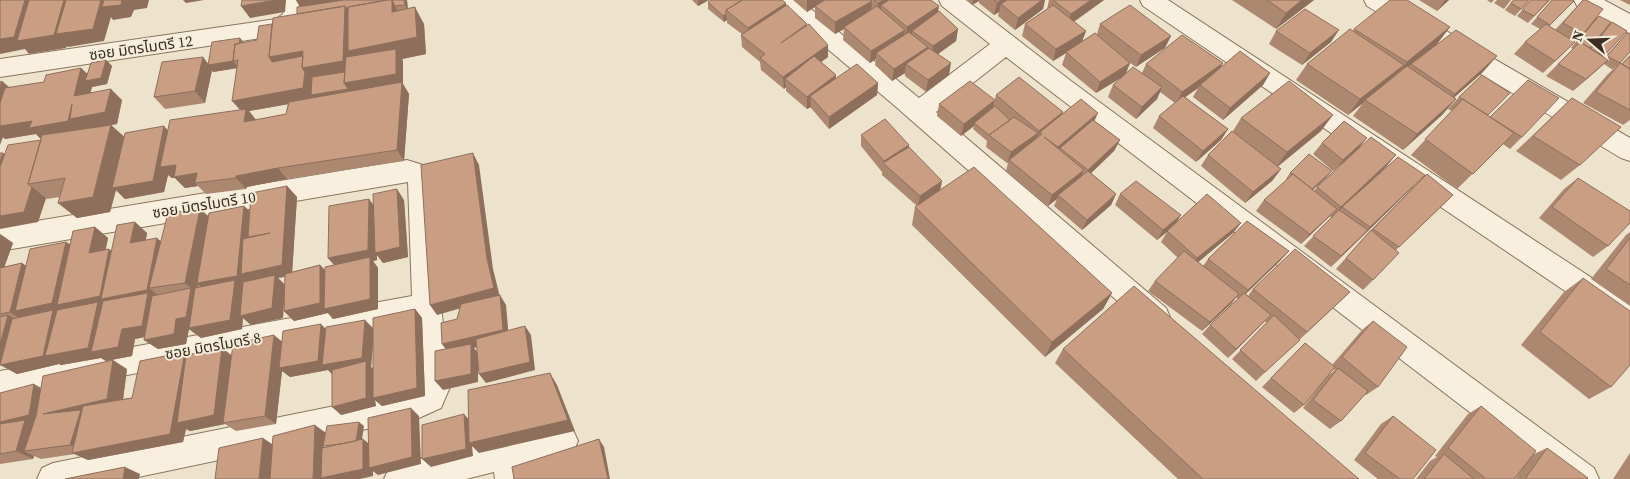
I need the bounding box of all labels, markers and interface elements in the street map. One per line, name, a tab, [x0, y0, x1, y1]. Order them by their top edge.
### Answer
north arrow	[1565, 15, 1615, 65]
text: N	[1567, 28, 1589, 44]
street label: ซอย มิตรไมตรี 12	[88, 30, 194, 65]
street label: ซอย มิตรไมตรี 10	[151, 186, 257, 223]
street label: ซอย มิตรไมตรี 8	[163, 327, 263, 364]

